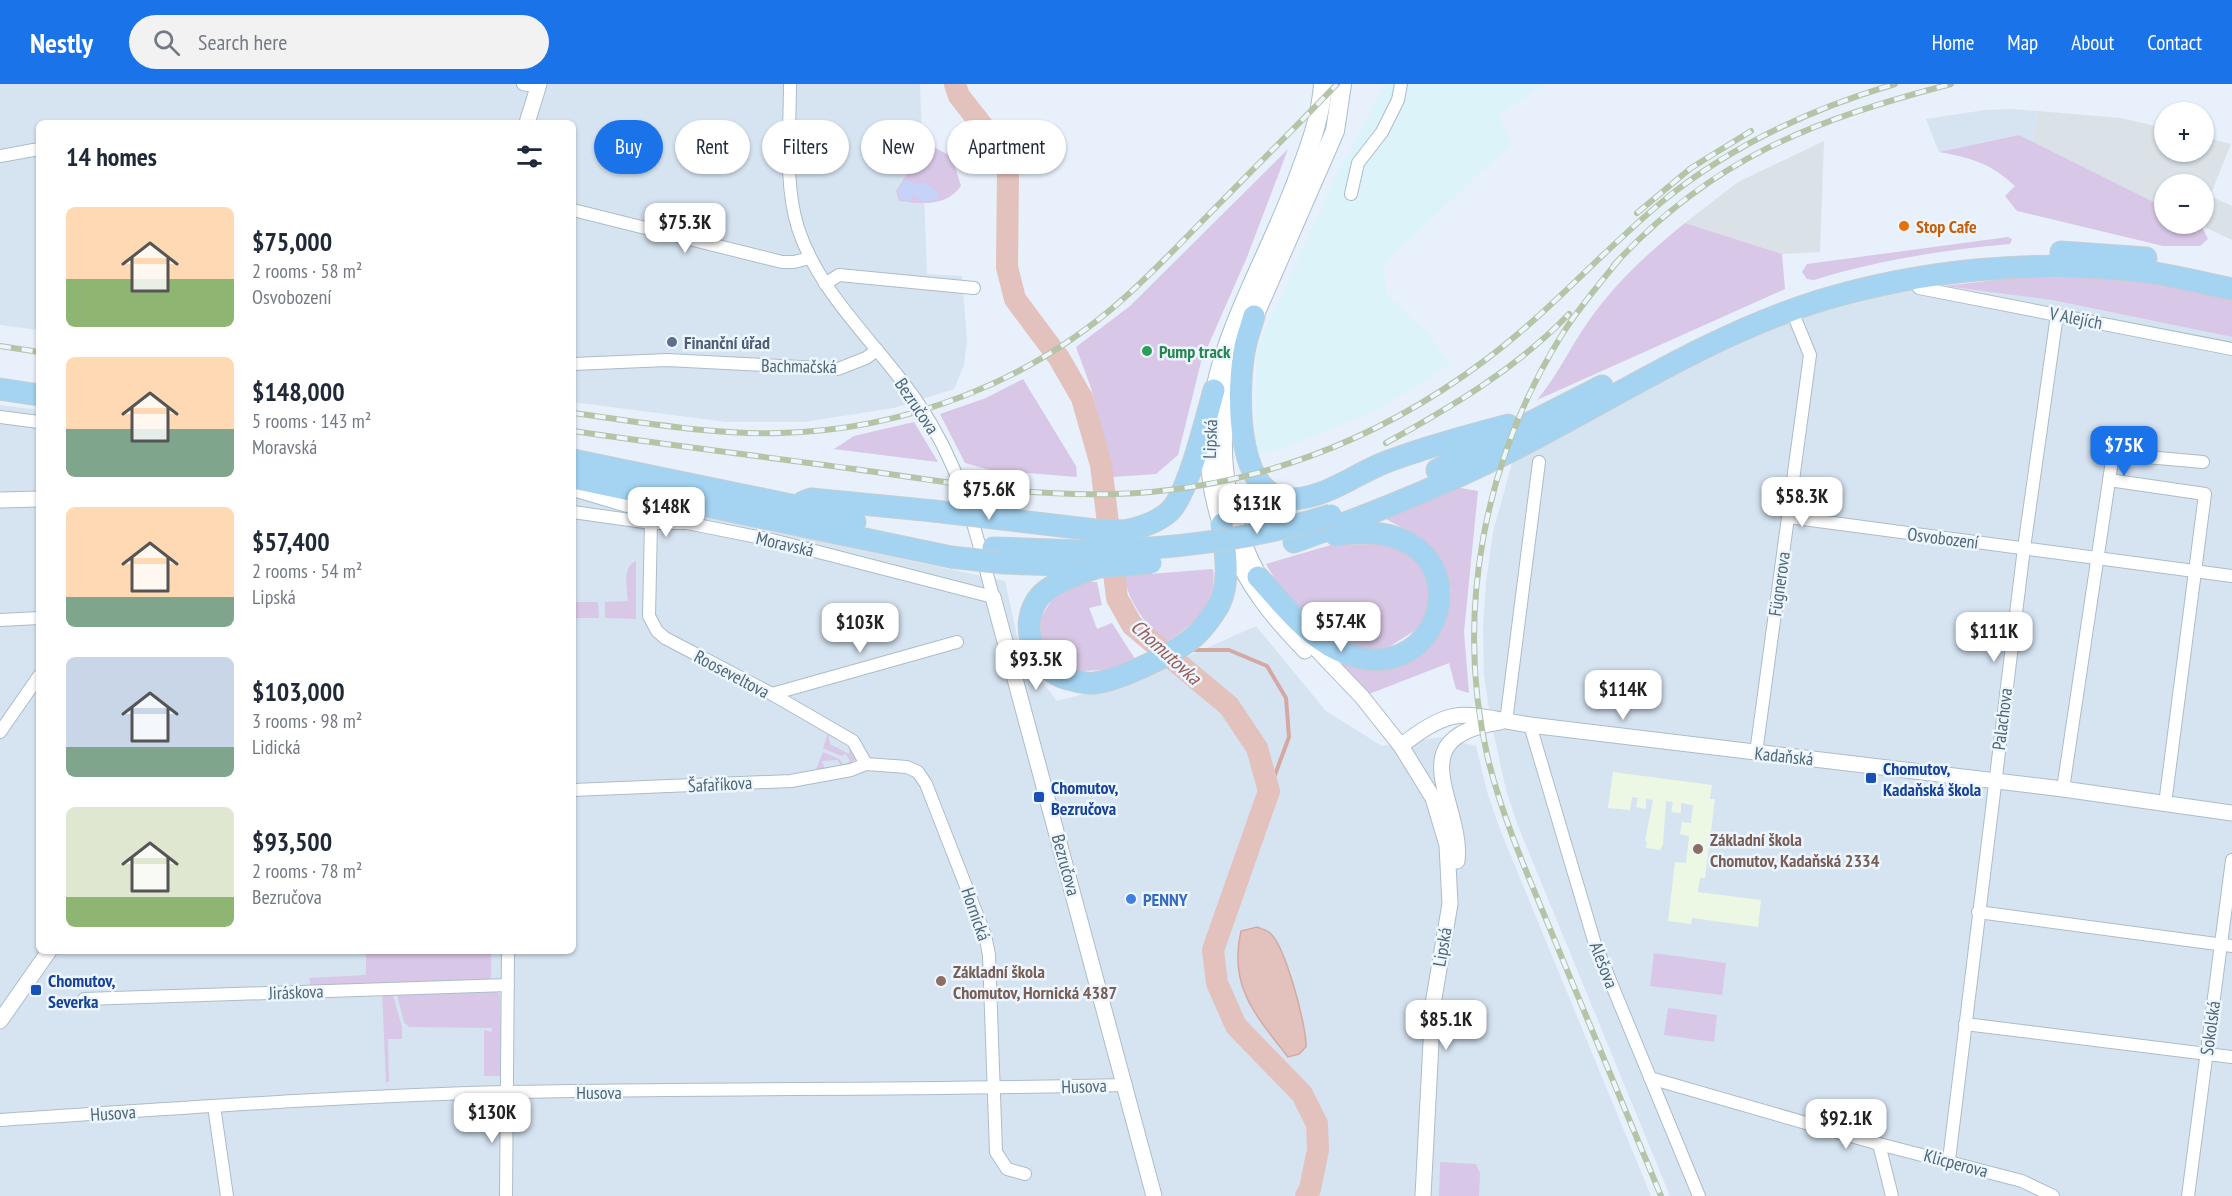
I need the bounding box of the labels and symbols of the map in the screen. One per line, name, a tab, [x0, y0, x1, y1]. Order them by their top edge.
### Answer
pin: $75.3K	[636, 203, 734, 254]
place label: Stop Cafe	[1916, 215, 1977, 238]
marker: Stop Cafe	[1897, 219, 1911, 233]
street label: V Alejích	[2047, 301, 2104, 334]
place label: Finanční úřad	[684, 331, 770, 354]
marker: Finanční úřad	[665, 335, 679, 349]
place label: Pump track	[1159, 340, 1231, 363]
marker: Pump track	[1140, 344, 1154, 358]
street label: Bachmačská	[761, 354, 837, 378]
street label: Bezručova	[890, 374, 944, 438]
street label: Lipská	[1198, 419, 1222, 459]
pin: $75K	[2088, 426, 2160, 477]
pin: $75.6K	[940, 470, 1038, 521]
pin: $58.3K	[1753, 477, 1851, 528]
pin: $131K	[1215, 484, 1299, 535]
pin: $148K	[624, 487, 708, 538]
street label: Osvobození	[1906, 522, 1980, 554]
street label: Moravská	[754, 526, 816, 562]
street label: Fügnerova	[1763, 550, 1795, 618]
pin: $57.4K	[1292, 602, 1390, 653]
pin: $103K	[818, 603, 902, 654]
pin: $111K	[1952, 612, 2036, 663]
water label: Chomutovka	[1125, 614, 1207, 691]
pin: $93.5K	[987, 640, 1085, 691]
street label: Rooseveltova	[690, 645, 774, 703]
pin: $114K	[1581, 670, 1665, 721]
street label: Palachova	[1987, 687, 2017, 751]
street label: Kadaňská	[1754, 741, 1814, 771]
place label: Chomutov, Kadaňská škola	[1883, 757, 1981, 801]
street label: Šafaříkova	[687, 771, 753, 797]
marker: Chomutov, Kadaňská škola	[1864, 771, 1878, 785]
place label: Chomutov, Bezručova	[1051, 776, 1118, 820]
marker: Chomutov, Bezručova	[1032, 790, 1046, 804]
place label: Základní škola Chomutov, Kadaňská 2334	[1710, 828, 1880, 872]
street label: Bezručova	[1047, 832, 1085, 898]
marker: Základní škola Chomutov, Kadaňská 2334	[1691, 842, 1705, 856]
street label: Hornická	[956, 884, 996, 944]
place label: PENNY	[1143, 888, 1188, 911]
marker: PENNY	[1124, 892, 1138, 906]
street label: Lipská	[1427, 926, 1457, 968]
street label: Alešova	[1585, 938, 1623, 992]
place label: Základní škola Chomutov, Hornická 4387	[953, 960, 1117, 1004]
place label: Chomutov, Severka	[48, 969, 115, 1013]
marker: Základní škola Chomutov, Hornická 4387	[934, 974, 948, 988]
street label: Jiráskova	[267, 980, 324, 1004]
marker: Chomutov, Severka	[29, 983, 43, 997]
street label: Sokolská	[2195, 999, 2225, 1057]
pin: $85.1K	[1397, 1000, 1495, 1051]
street label: Husova	[1061, 1074, 1107, 1098]
street label: Husova	[576, 1081, 622, 1104]
pin: $130K	[450, 1093, 534, 1144]
pin: $92.1K	[1797, 1099, 1895, 1150]
street label: Husova	[90, 1100, 136, 1126]
street label: Klicperova	[1921, 1143, 1991, 1183]

